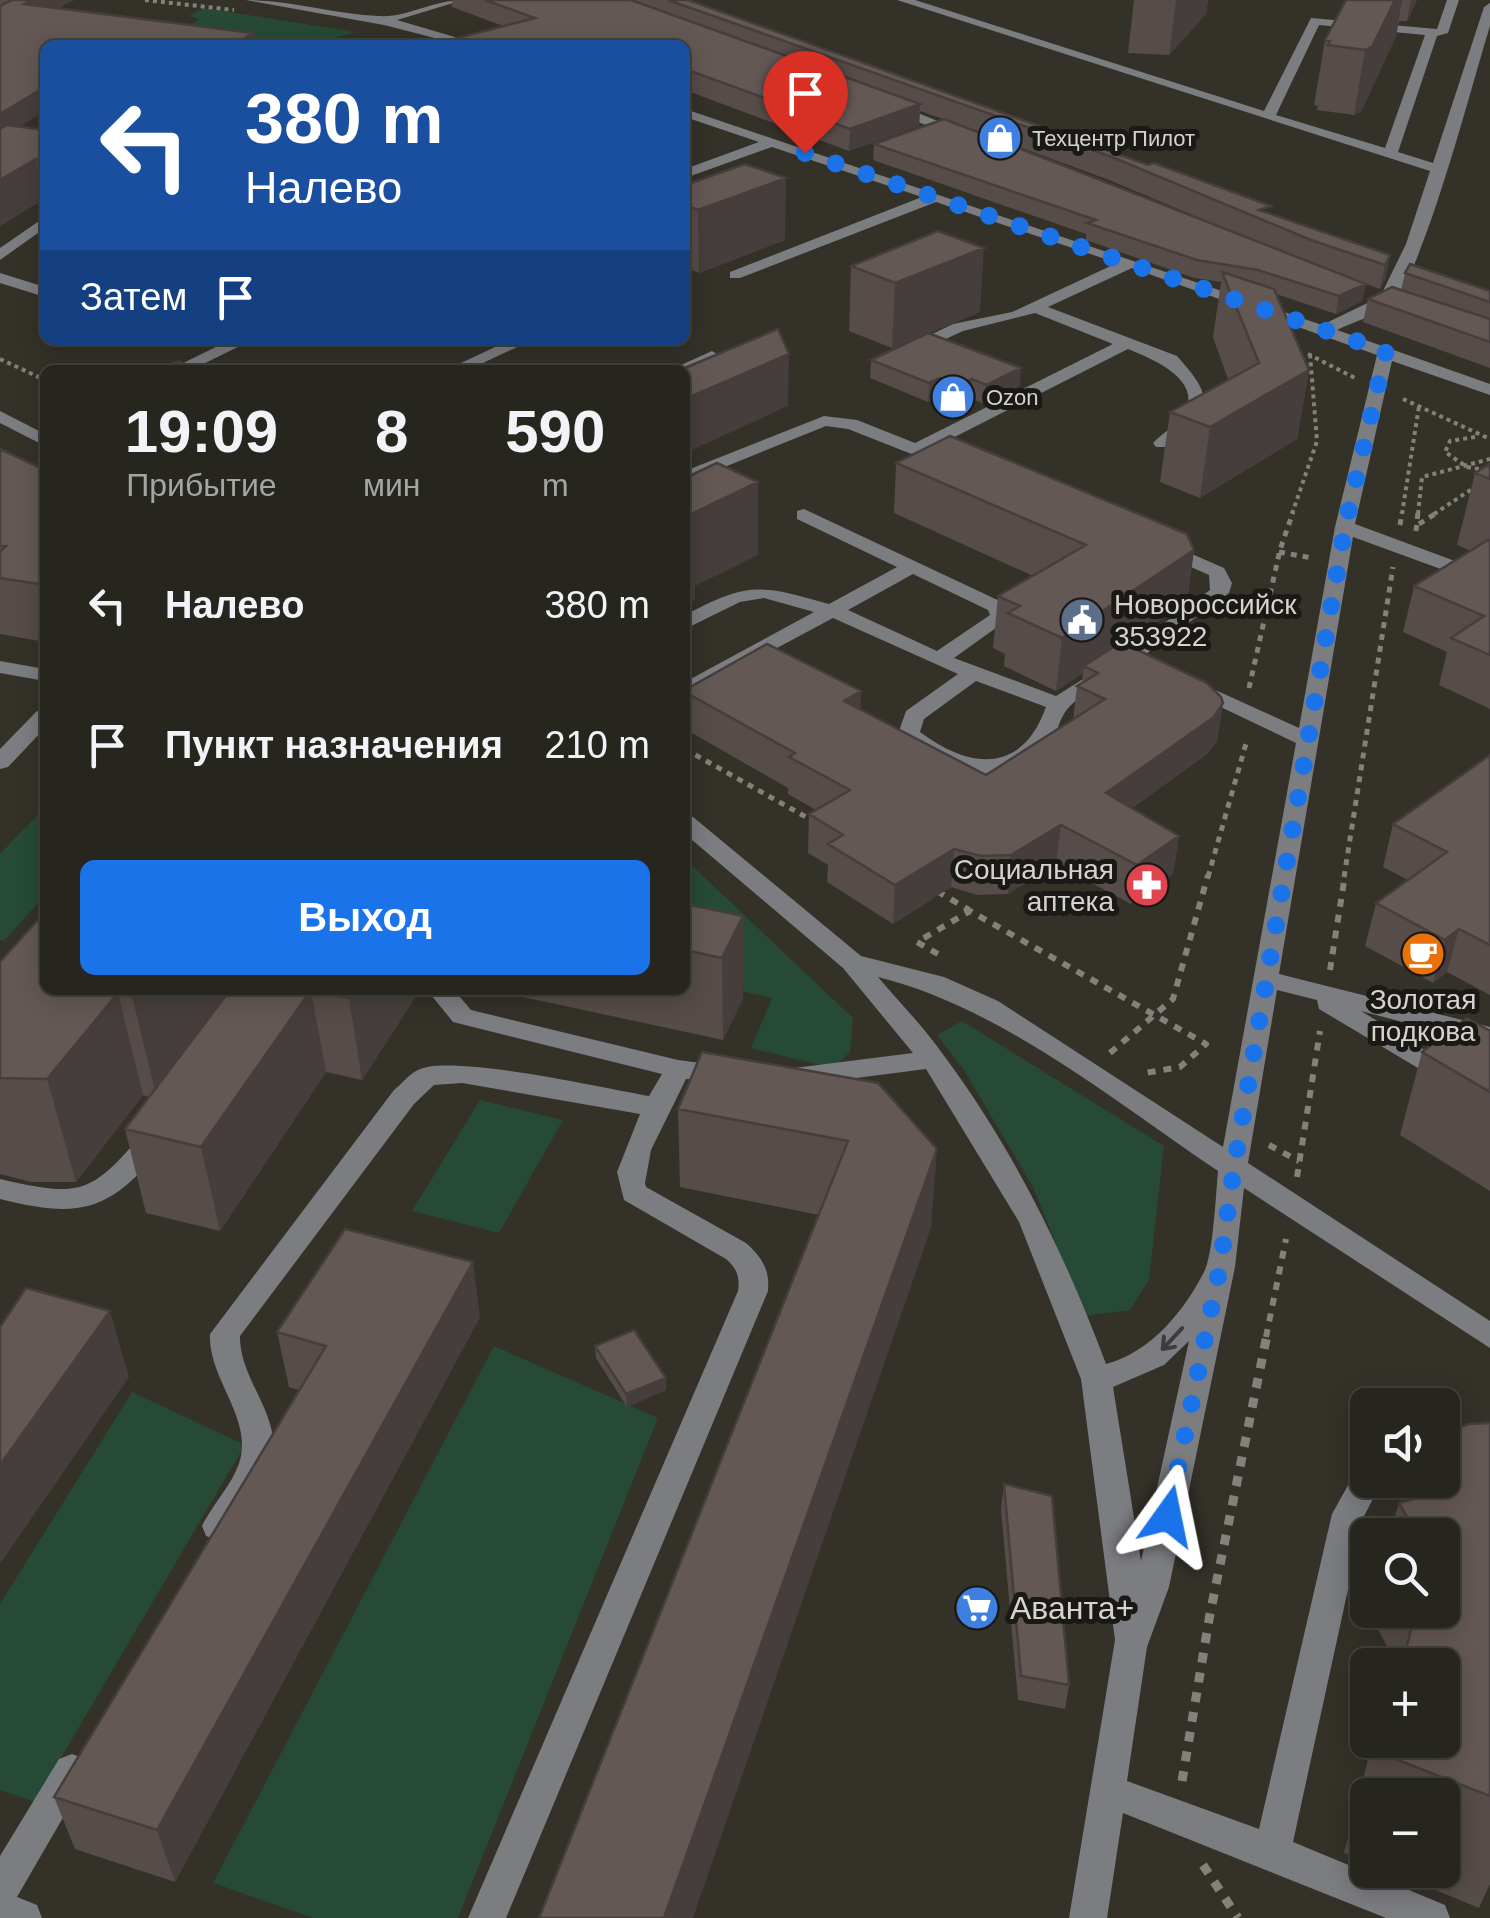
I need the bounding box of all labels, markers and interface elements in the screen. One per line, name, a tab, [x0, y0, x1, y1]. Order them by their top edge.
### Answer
pin	[763, 51, 848, 154]
icon: arrive	[778, 66, 833, 121]
icon: left	[80, 80, 210, 210]
text: 380 m	[245, 80, 443, 158]
shop icon: Техцентр Пилот	[977, 115, 1023, 161]
place label: Техцентр Пилот	[1032, 126, 1195, 151]
text: Налево	[245, 162, 402, 213]
icon: arrive	[208, 270, 263, 325]
text: Затем	[80, 276, 188, 318]
shop icon: Ozon	[930, 374, 976, 420]
place label: Ozon	[986, 385, 1039, 410]
text: 19:09	[125, 398, 278, 465]
text: 8	[375, 398, 408, 465]
text: 590	[505, 398, 605, 465]
text: Прибытие	[126, 467, 277, 503]
text: мин	[363, 467, 420, 503]
text: m	[542, 467, 569, 503]
icon: left	[80, 578, 135, 633]
text: Налево	[165, 584, 304, 626]
text: 380 m	[544, 584, 650, 626]
place label: Новороссийск 353922	[1114, 589, 1297, 652]
public building icon: Новороссийск 353922	[1059, 597, 1105, 643]
icon: arrive	[80, 718, 135, 773]
text: Пункт назначения	[165, 724, 503, 766]
text: 210 m	[544, 724, 650, 766]
place label: Социальная аптека	[954, 854, 1114, 917]
button: Выход	[80, 860, 650, 975]
pharmacy icon: Социальная аптека	[1124, 862, 1170, 908]
cafe icon: Золотая подкова	[1400, 931, 1446, 977]
place label: Золотая подкова	[1370, 984, 1476, 1047]
one-way arrow	[1160, 1326, 1184, 1352]
map controls	[1350, 1388, 1460, 1888]
button: sound	[1350, 1388, 1460, 1498]
position arrow	[1116, 1464, 1220, 1568]
button: search	[1350, 1518, 1460, 1628]
supermarket icon: Аванта+	[954, 1585, 1000, 1631]
place label: Аванта+	[1010, 1590, 1134, 1626]
button: +	[1350, 1648, 1460, 1758]
button: −	[1350, 1778, 1460, 1888]

